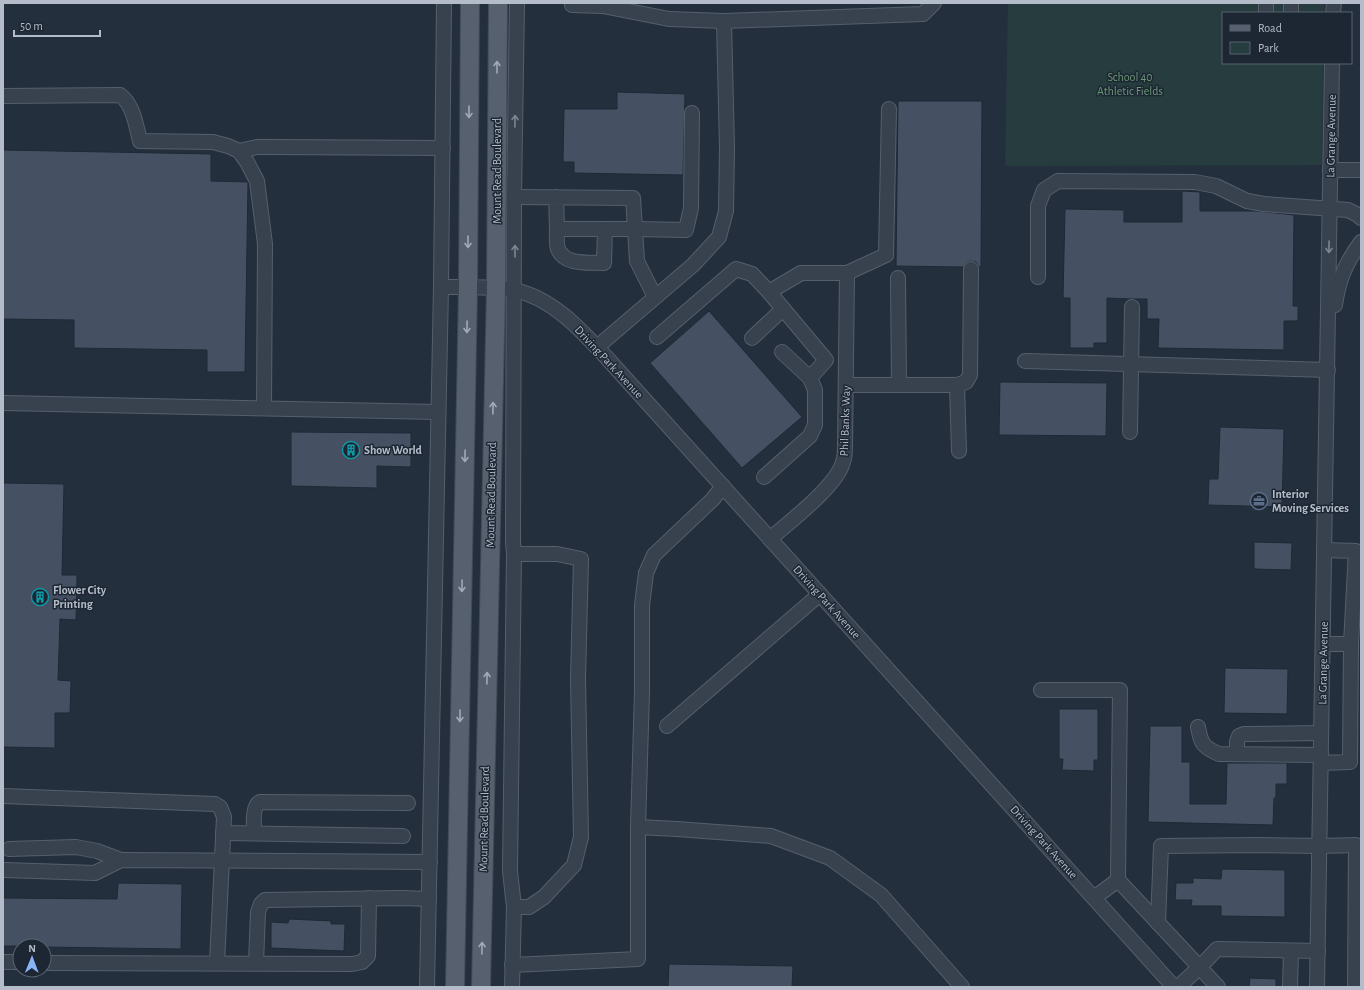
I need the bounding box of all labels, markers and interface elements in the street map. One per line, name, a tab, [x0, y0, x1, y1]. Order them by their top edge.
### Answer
scale bar	[14, 12, 100, 38]
legend	[1222, 12, 1352, 64]
text: 50 m	[20, 20, 43, 32]
text: Road	[1258, 22, 1282, 34]
text: Park	[1258, 42, 1279, 54]
one-way arrow	[493, 61, 501, 74]
park label: School 40 Athletic Fields	[1097, 71, 1163, 97]
street label: La Grange Avenue	[1324, 94, 1338, 178]
one-way arrow	[465, 105, 473, 118]
one-way arrow	[512, 115, 519, 128]
street label: Mount Read Boulevard	[491, 118, 503, 224]
one-way arrow	[464, 235, 472, 248]
one-way arrow	[1325, 240, 1333, 253]
one-way arrow	[511, 245, 519, 258]
one-way arrow	[463, 320, 471, 333]
street label: Driving Park Avenue	[572, 323, 646, 401]
street label: Phil Banks Way	[838, 385, 853, 457]
one-way arrow	[489, 402, 497, 415]
building icon: Show World	[341, 440, 361, 460]
street label: Mount Read Boulevard	[484, 442, 498, 548]
place label: Show World	[364, 444, 423, 456]
one-way arrow	[461, 449, 469, 462]
place label: Interior Moving Services	[1272, 488, 1349, 514]
office icon: Interior Moving Services	[1249, 491, 1269, 511]
street label: Driving Park Avenue	[791, 563, 863, 641]
one-way arrow	[458, 579, 466, 592]
place label: Flower City Printing	[53, 584, 107, 610]
building icon: Flower City Printing	[30, 587, 50, 607]
street label: La Grange Avenue	[1316, 621, 1330, 705]
one-way arrow	[484, 672, 491, 685]
one-way arrow	[456, 709, 464, 722]
street label: Mount Read Boulevard	[477, 766, 491, 872]
street label: Driving Park Avenue	[1008, 803, 1080, 881]
north arrow	[12, 938, 52, 978]
one-way arrow	[478, 942, 486, 955]
text: N	[28, 943, 36, 954]

